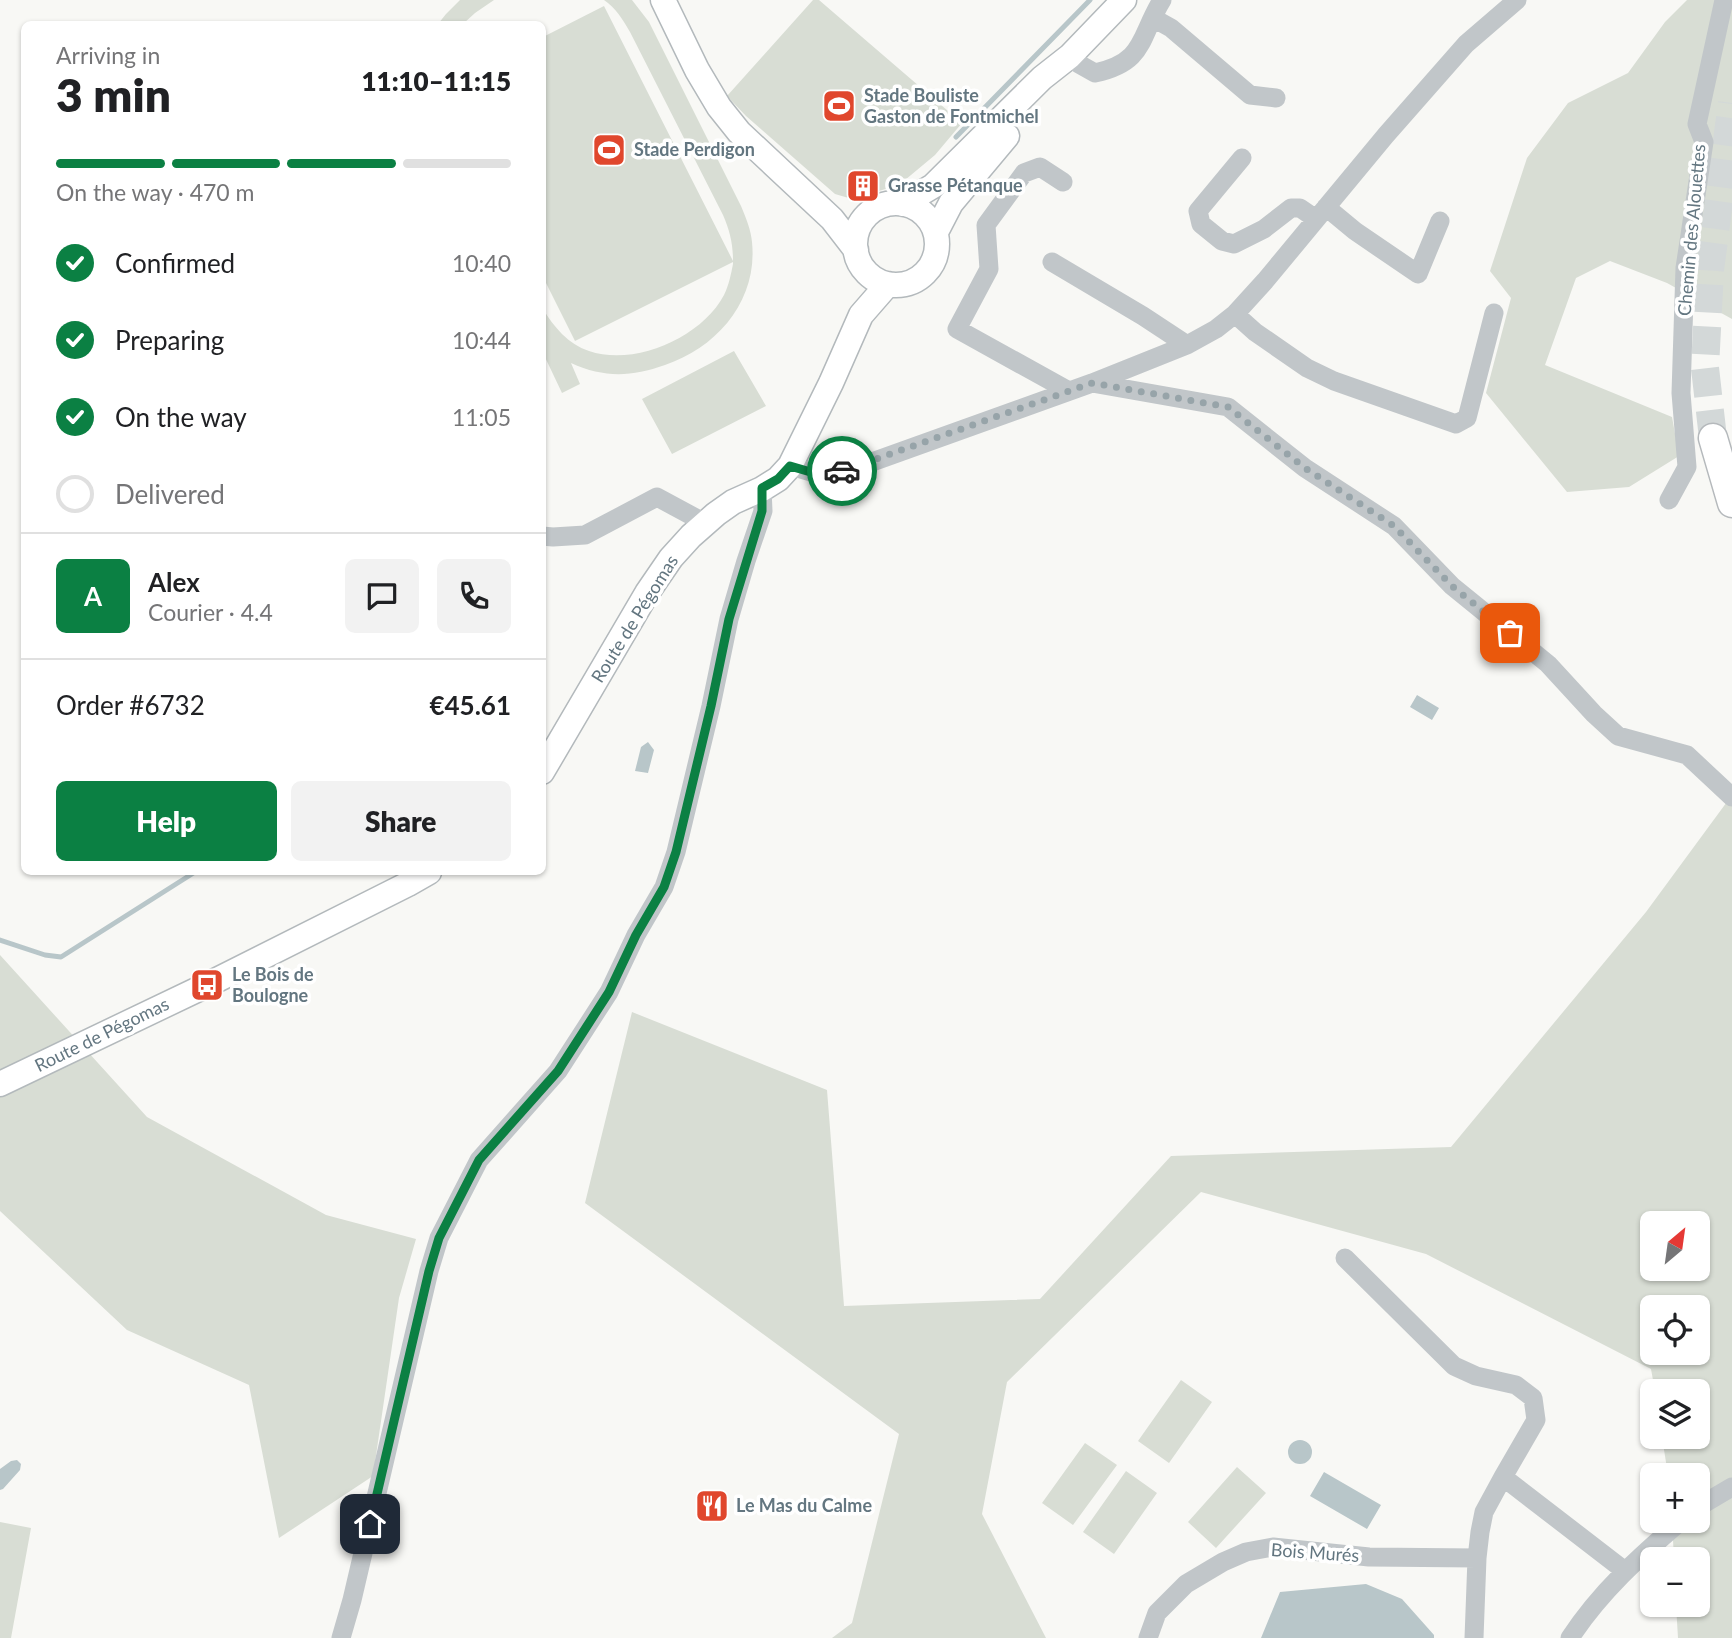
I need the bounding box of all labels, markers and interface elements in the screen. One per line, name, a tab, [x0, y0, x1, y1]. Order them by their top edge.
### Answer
text: Arriving in	[56, 41, 160, 69]
text: 11:10–11:15	[361, 65, 511, 97]
text: 3 min	[56, 67, 171, 122]
place label: Stade Bouliste Gaston de Fontmichel	[864, 84, 1039, 127]
sports icon: Stade Bouliste Gaston de Fontmichel	[820, 87, 858, 125]
sports icon: Stade Perdigon	[590, 131, 628, 169]
place label: Stade Perdigon	[634, 138, 755, 160]
street label: Chemin des Alouettes	[1673, 143, 1709, 317]
building icon: Grasse Pétanque	[844, 167, 882, 205]
place label: Grasse Pétanque	[888, 174, 1023, 196]
text: On the way · 470 m	[56, 178, 255, 206]
icon: check	[56, 244, 94, 282]
text: Confirmed	[115, 247, 235, 279]
text: 10:40	[452, 249, 511, 277]
icon: check	[56, 321, 94, 359]
text: Preparing	[115, 324, 224, 356]
text: 10:44	[452, 326, 511, 354]
icon: check	[56, 398, 94, 436]
text: On the way	[115, 401, 247, 433]
text: 11:05	[452, 403, 511, 431]
courier	[807, 436, 877, 506]
icon: car	[823, 452, 861, 490]
text: Delivered	[115, 478, 225, 510]
street label: Route de Pégomas	[586, 550, 682, 686]
button: chat	[345, 559, 419, 633]
button: phone	[437, 559, 511, 633]
text: Alex	[148, 566, 200, 598]
text: A	[84, 580, 102, 612]
text: Courier · 4.4	[148, 598, 273, 626]
pin	[1480, 603, 1540, 663]
icon: bag	[1491, 614, 1529, 652]
text: Order #6732	[56, 689, 205, 721]
text: €45.61	[429, 689, 511, 721]
button: Help	[56, 781, 277, 861]
button: Share	[291, 781, 511, 861]
place label: Le Bois de Boulogne	[232, 963, 314, 1006]
bus stop icon: Le Bois de Boulogne	[188, 966, 226, 1004]
street label: Route de Pégomas	[31, 992, 172, 1076]
north arrow	[1640, 1211, 1710, 1281]
map controls	[1640, 1211, 1710, 1617]
button: locate	[1640, 1295, 1710, 1365]
button: layers	[1640, 1379, 1710, 1449]
button: +	[1640, 1463, 1710, 1533]
restaurant icon: Le Mas du Calme	[693, 1487, 731, 1525]
pin	[340, 1494, 400, 1554]
place label: Le Mas du Calme	[736, 1494, 872, 1516]
icon: home	[351, 1505, 389, 1543]
street label: Bois Murés	[1270, 1538, 1360, 1566]
button: −	[1640, 1547, 1710, 1617]

